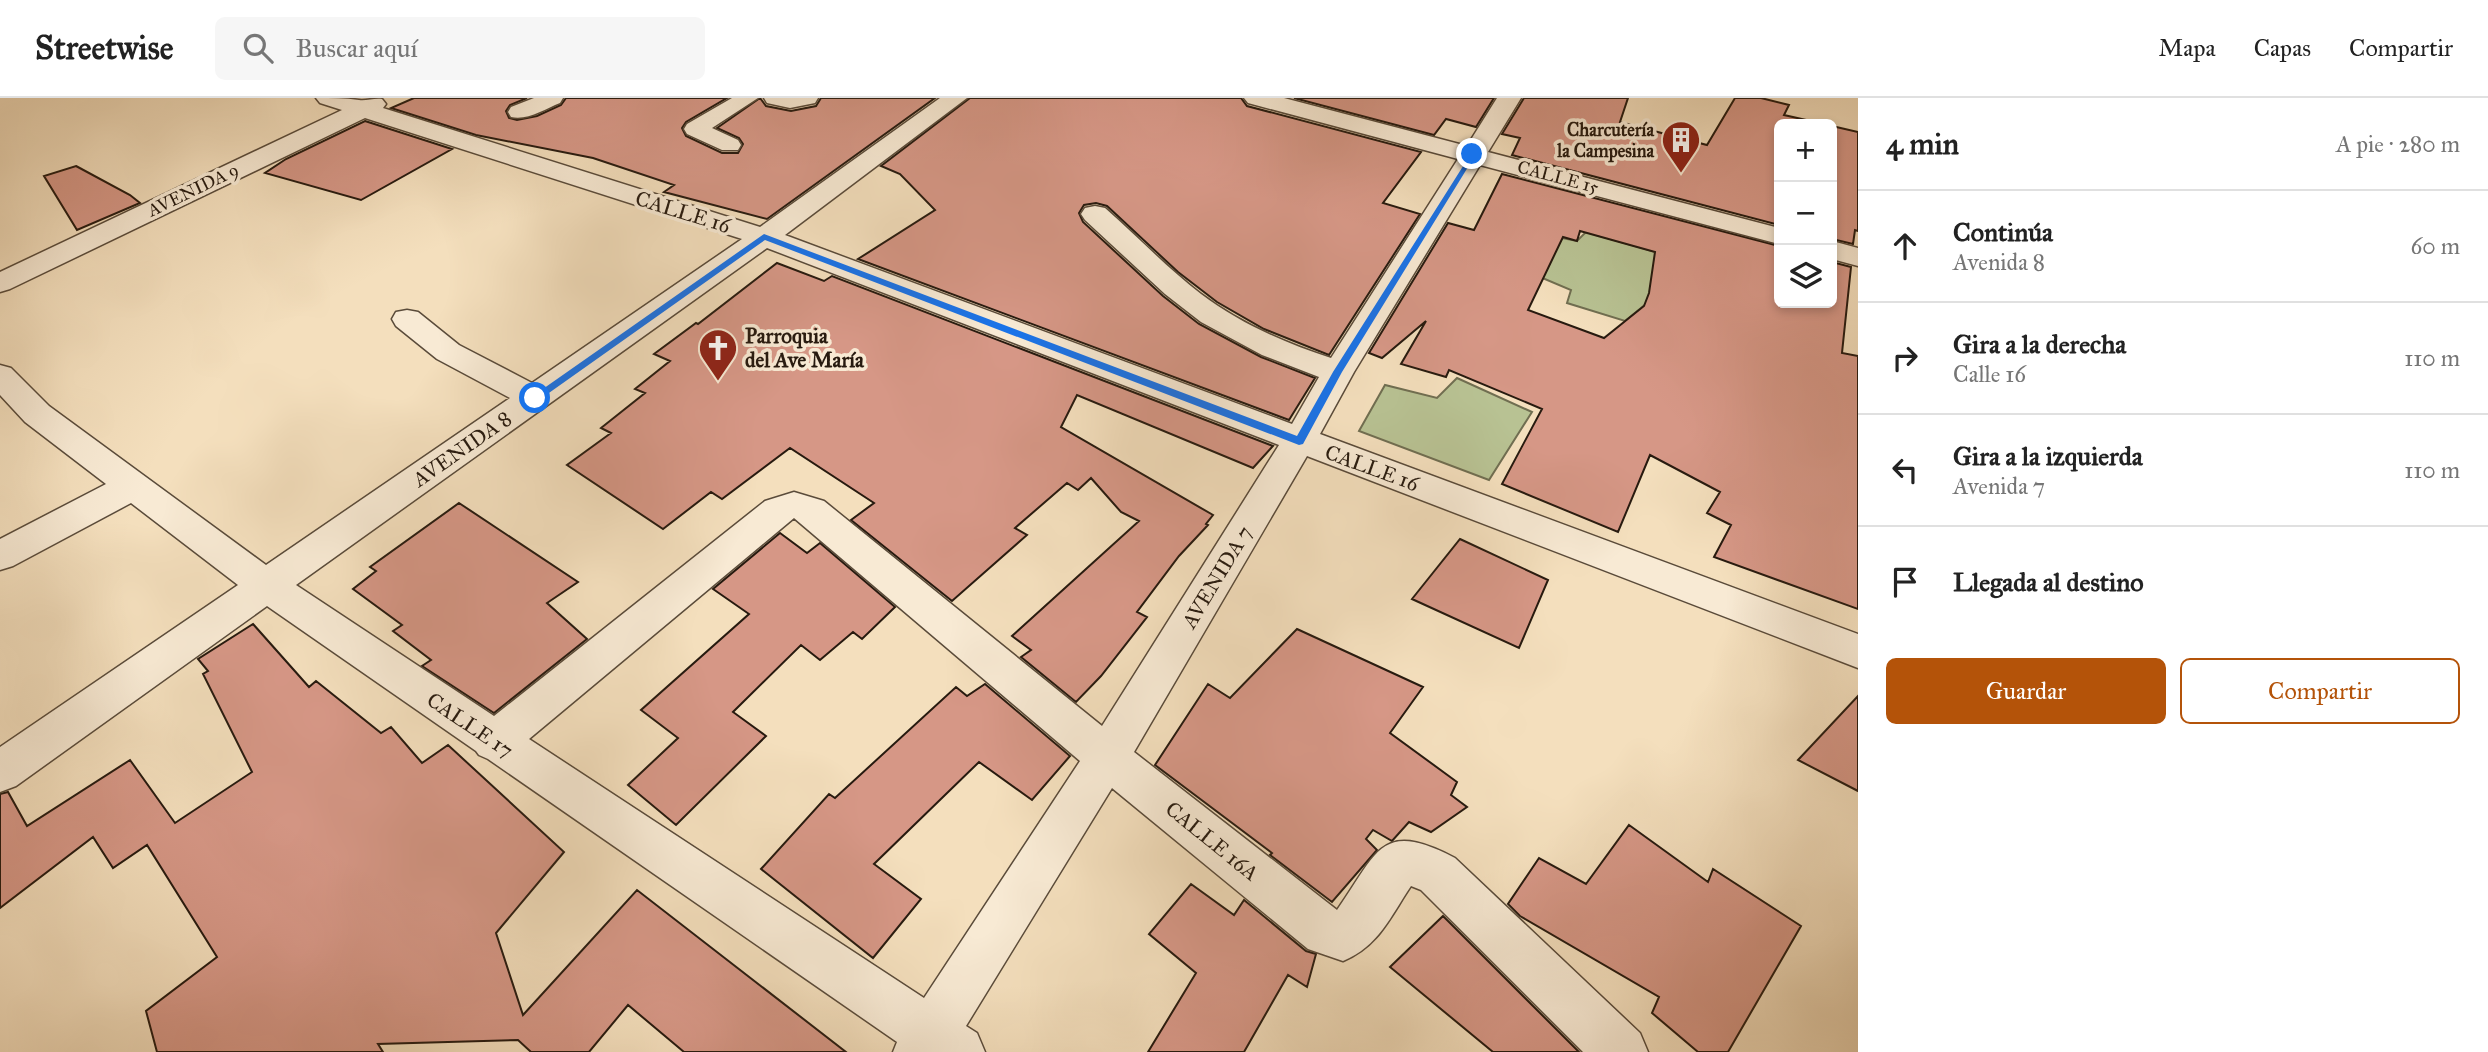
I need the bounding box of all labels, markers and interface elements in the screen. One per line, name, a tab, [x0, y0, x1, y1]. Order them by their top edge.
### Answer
search box	[215, 17, 705, 80]
text: Streetwise	[35, 28, 173, 68]
icon: search	[239, 29, 277, 67]
text: Buscar aquí	[295, 32, 418, 64]
text: Mapa	[2159, 33, 2216, 63]
text: Capas	[2254, 33, 2311, 63]
text: Compartir	[2349, 33, 2453, 63]
place label: Charcutería la Campesina	[1556, 119, 1654, 163]
building icon: Charcutería la Campesina	[1660, 119, 1702, 174]
map controls	[1774, 119, 1837, 308]
button: +	[1774, 119, 1837, 182]
text: 4 min	[1886, 126, 1959, 162]
text: A pie · 280 m	[2336, 130, 2460, 158]
route end	[1456, 138, 1487, 169]
street label: CALLE 15	[1515, 156, 1602, 199]
street label: AVENIDA 9	[143, 158, 242, 222]
button: −	[1774, 182, 1837, 245]
street label: CALLE 16	[632, 185, 735, 239]
text: Continúa	[1953, 216, 2053, 248]
icon: ahead	[1886, 227, 1924, 265]
text: 60 m	[2411, 232, 2460, 260]
button: layers	[1774, 245, 1837, 308]
text: Avenida 8	[1953, 248, 2045, 276]
place label: Parroquia del Ave María	[745, 323, 865, 373]
church icon: Parroquia del Ave María	[697, 327, 739, 382]
text: Gira a la derecha	[1953, 328, 2126, 360]
icon: right	[1886, 339, 1924, 377]
text: 110 m	[2404, 344, 2460, 372]
text: Calle 16	[1953, 360, 2026, 388]
route start	[519, 382, 550, 413]
street label: AVENIDA 8	[407, 405, 517, 493]
street label: CALLE 16	[1321, 439, 1424, 497]
text: Gira a la izquierda	[1953, 440, 2143, 472]
icon: left	[1886, 451, 1924, 489]
text: 110 m	[2404, 456, 2460, 484]
text: Avenida 7	[1953, 472, 2045, 500]
street label: AVENIDA 7	[1176, 521, 1258, 634]
icon: arrive	[1886, 563, 1924, 601]
text: Llegada al destino	[1953, 566, 2144, 598]
button: Guardar	[1886, 658, 2166, 724]
button: Compartir	[2180, 658, 2460, 724]
street label: CALLE 17	[422, 687, 518, 763]
street label: CALLE 16A	[1160, 796, 1264, 886]

